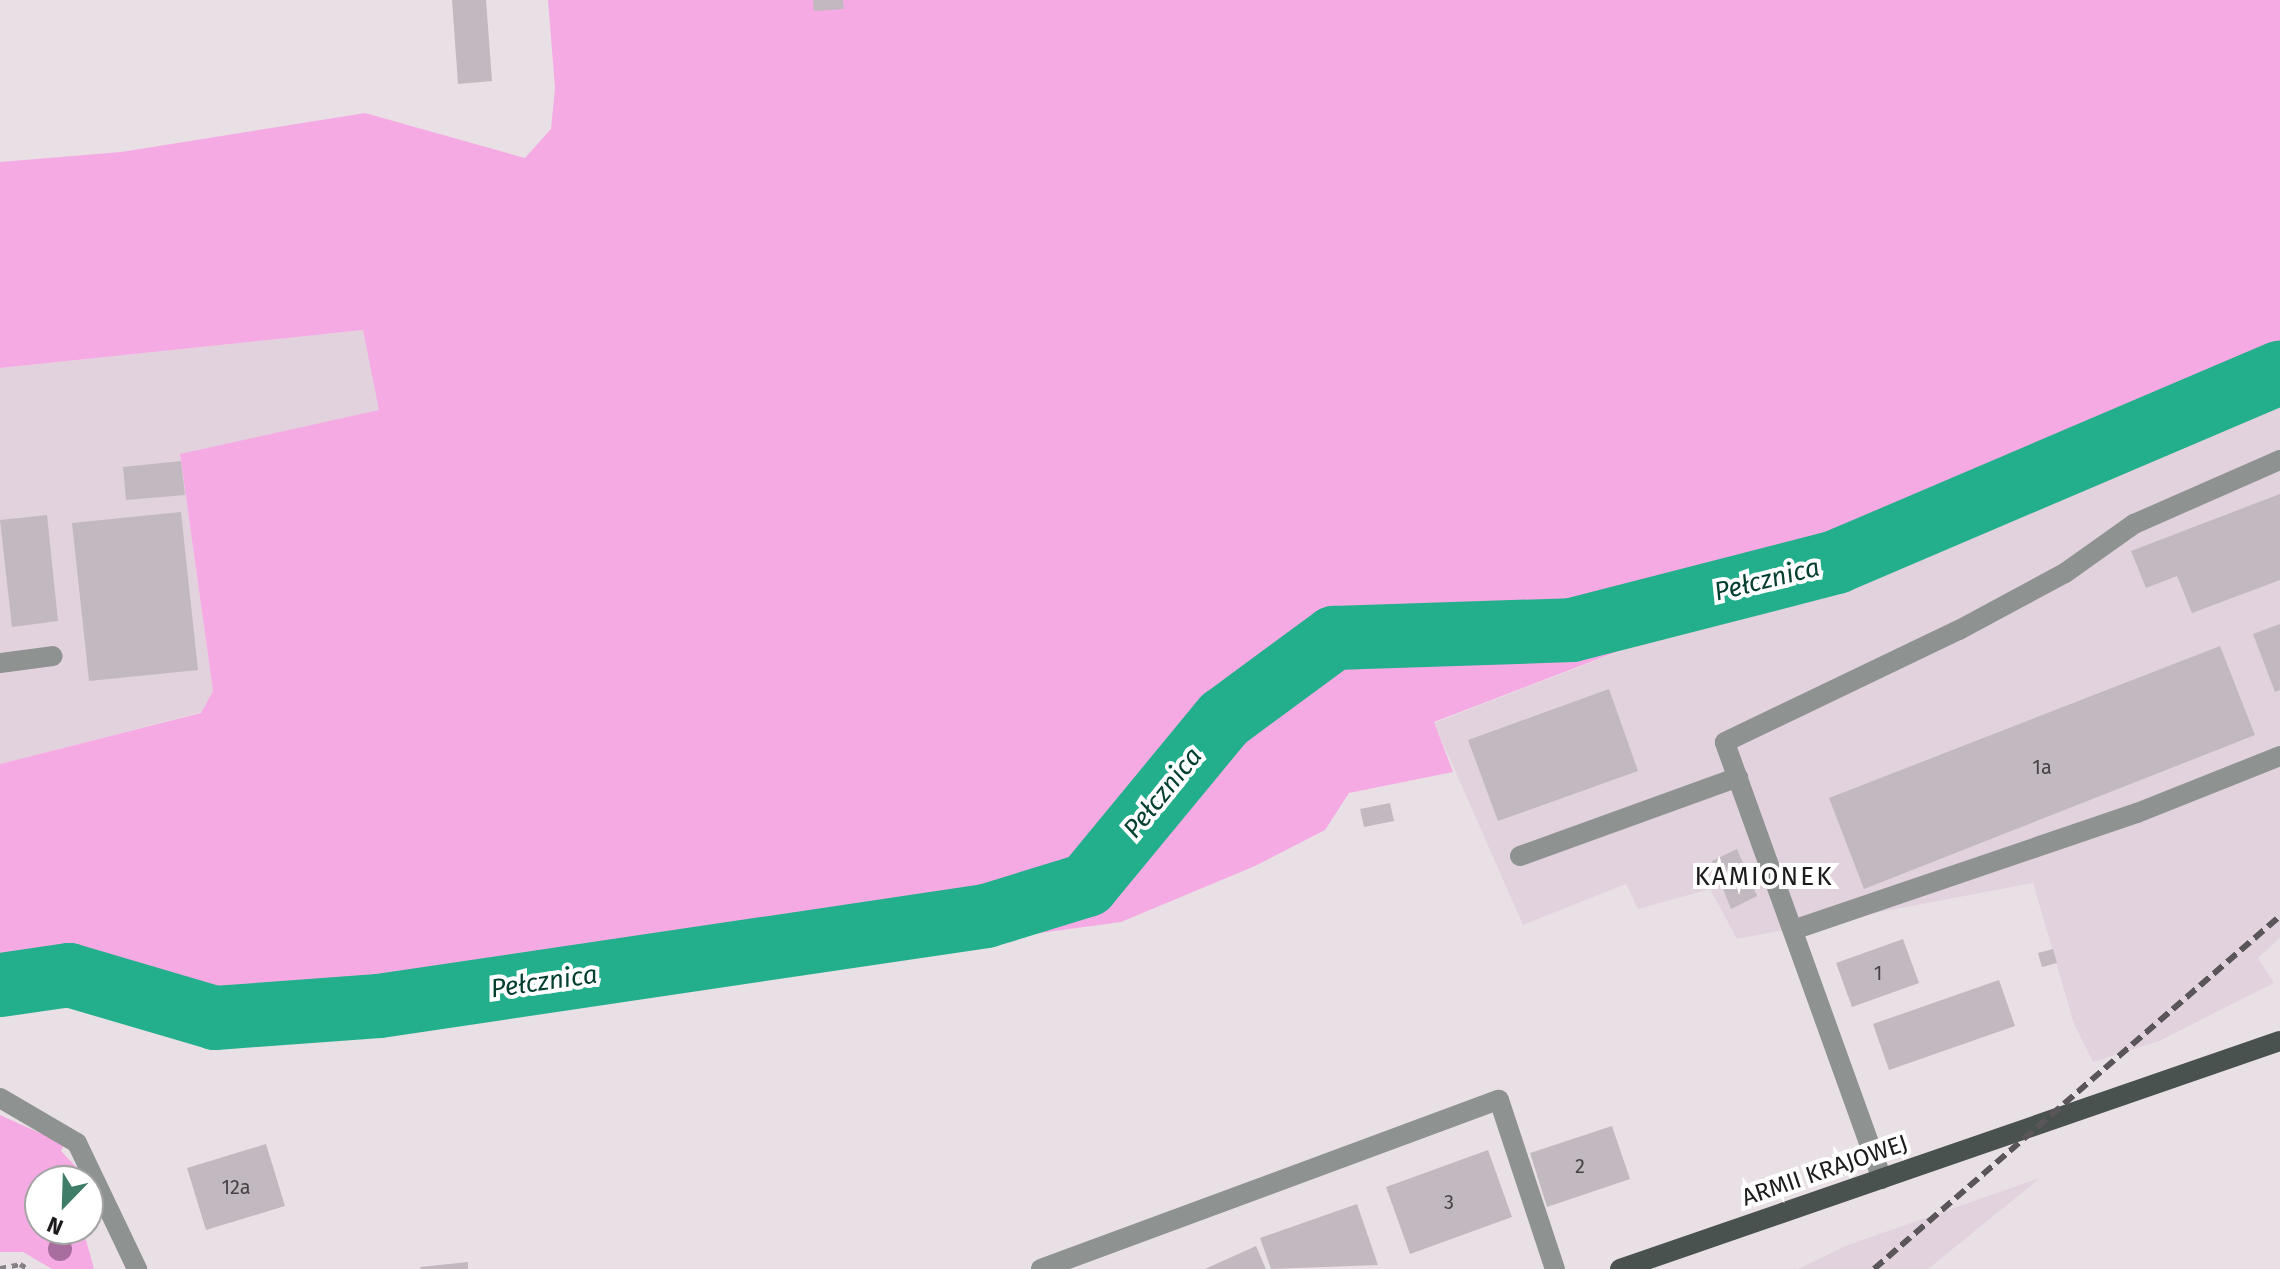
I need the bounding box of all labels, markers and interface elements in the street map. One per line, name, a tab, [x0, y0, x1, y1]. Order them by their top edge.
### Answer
water label: Pełcznica	[1711, 552, 1823, 608]
water label: Pełcznica	[1117, 741, 1209, 845]
house number: 1a	[2032, 755, 2052, 779]
district label: KAMIONEK	[1694, 861, 1834, 893]
water label: Pełcznica	[489, 959, 599, 1005]
house number: 1	[1874, 961, 1882, 985]
street label: ARMII KRAJOWEJ	[1738, 1129, 1912, 1213]
house number: 2	[1575, 1154, 1585, 1178]
north arrow	[24, 1165, 104, 1245]
house number: 12a	[221, 1175, 251, 1199]
house number: 3	[1444, 1190, 1454, 1214]
text: N	[43, 1210, 67, 1241]

